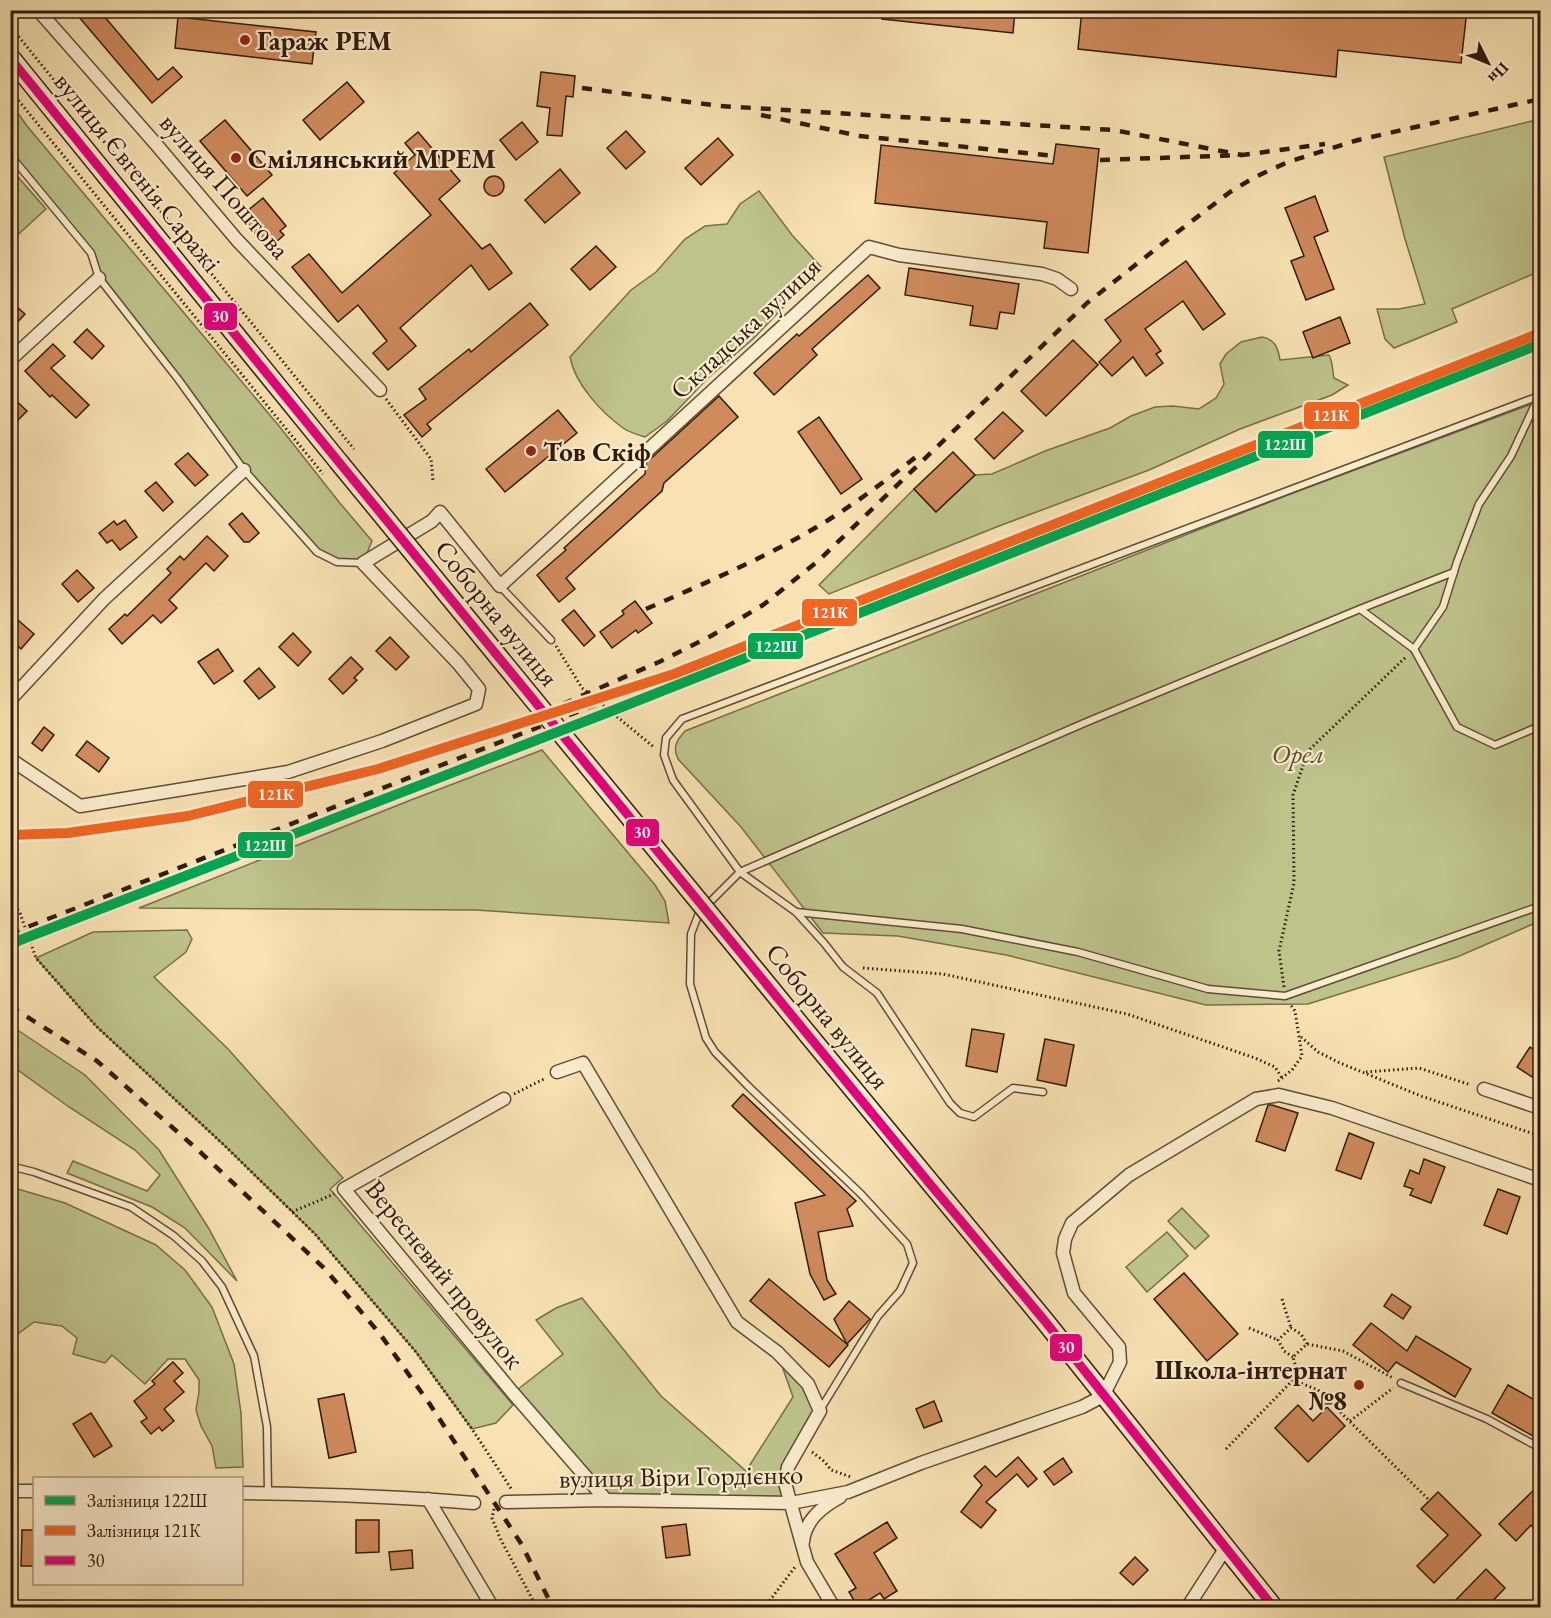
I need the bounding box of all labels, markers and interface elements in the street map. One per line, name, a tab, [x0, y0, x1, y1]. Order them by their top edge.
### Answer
place label: Гараж РЕМ	[257, 23, 392, 58]
marker: Гараж РЕМ	[238, 33, 252, 47]
north arrow	[1458, 33, 1518, 93]
text: Пн	[1483, 58, 1514, 88]
street label: вулиця Євгенія Саражі	[47, 65, 230, 279]
street label: вулиця Поштова	[152, 106, 298, 266]
place label: Смілянський МРЕМ	[248, 141, 496, 176]
marker: Смілянський МРЕМ	[229, 151, 243, 165]
street label: Складська вулиця	[662, 249, 828, 407]
line badge: 30	[203, 302, 238, 331]
text: 30	[212, 306, 229, 327]
line badge: 121К	[1303, 401, 1360, 430]
text: 121К	[1313, 405, 1350, 426]
line badge: 122Ш	[1257, 430, 1314, 459]
place label: Тов Скіф	[543, 434, 651, 469]
text: 122Ш	[1264, 434, 1306, 455]
marker: Тов Скіф	[524, 444, 538, 458]
street label: Соборна вулиця	[427, 533, 567, 693]
line badge: 121К	[801, 598, 858, 627]
text: 121К	[812, 602, 849, 623]
line badge: 122Ш	[747, 632, 804, 660]
text: 122Ш	[755, 636, 797, 657]
park label: Орел	[1271, 736, 1325, 771]
line badge: 121К	[247, 780, 304, 809]
text: 121К	[258, 784, 295, 805]
line badge: 30	[625, 818, 660, 847]
text: 30	[634, 822, 651, 843]
line badge: 122Ш	[237, 831, 294, 859]
text: 122Ш	[244, 835, 286, 856]
street label: Соборна вулиця	[758, 936, 898, 1096]
street label: Вересневий провулок	[358, 1172, 532, 1376]
line badge: 30	[1049, 1333, 1083, 1362]
text: 30	[1058, 1337, 1075, 1358]
place label: Школа-інтернат №8	[1155, 1352, 1347, 1418]
marker: Школа-інтернат №8	[1352, 1378, 1366, 1392]
street label: вулиця Віри Гордієнко	[558, 1456, 804, 1496]
legend	[33, 1477, 243, 1585]
text: Залізниця 122Ш	[87, 1489, 208, 1512]
text: Залізниця 121К	[87, 1519, 201, 1542]
text: 30	[87, 1549, 105, 1572]

